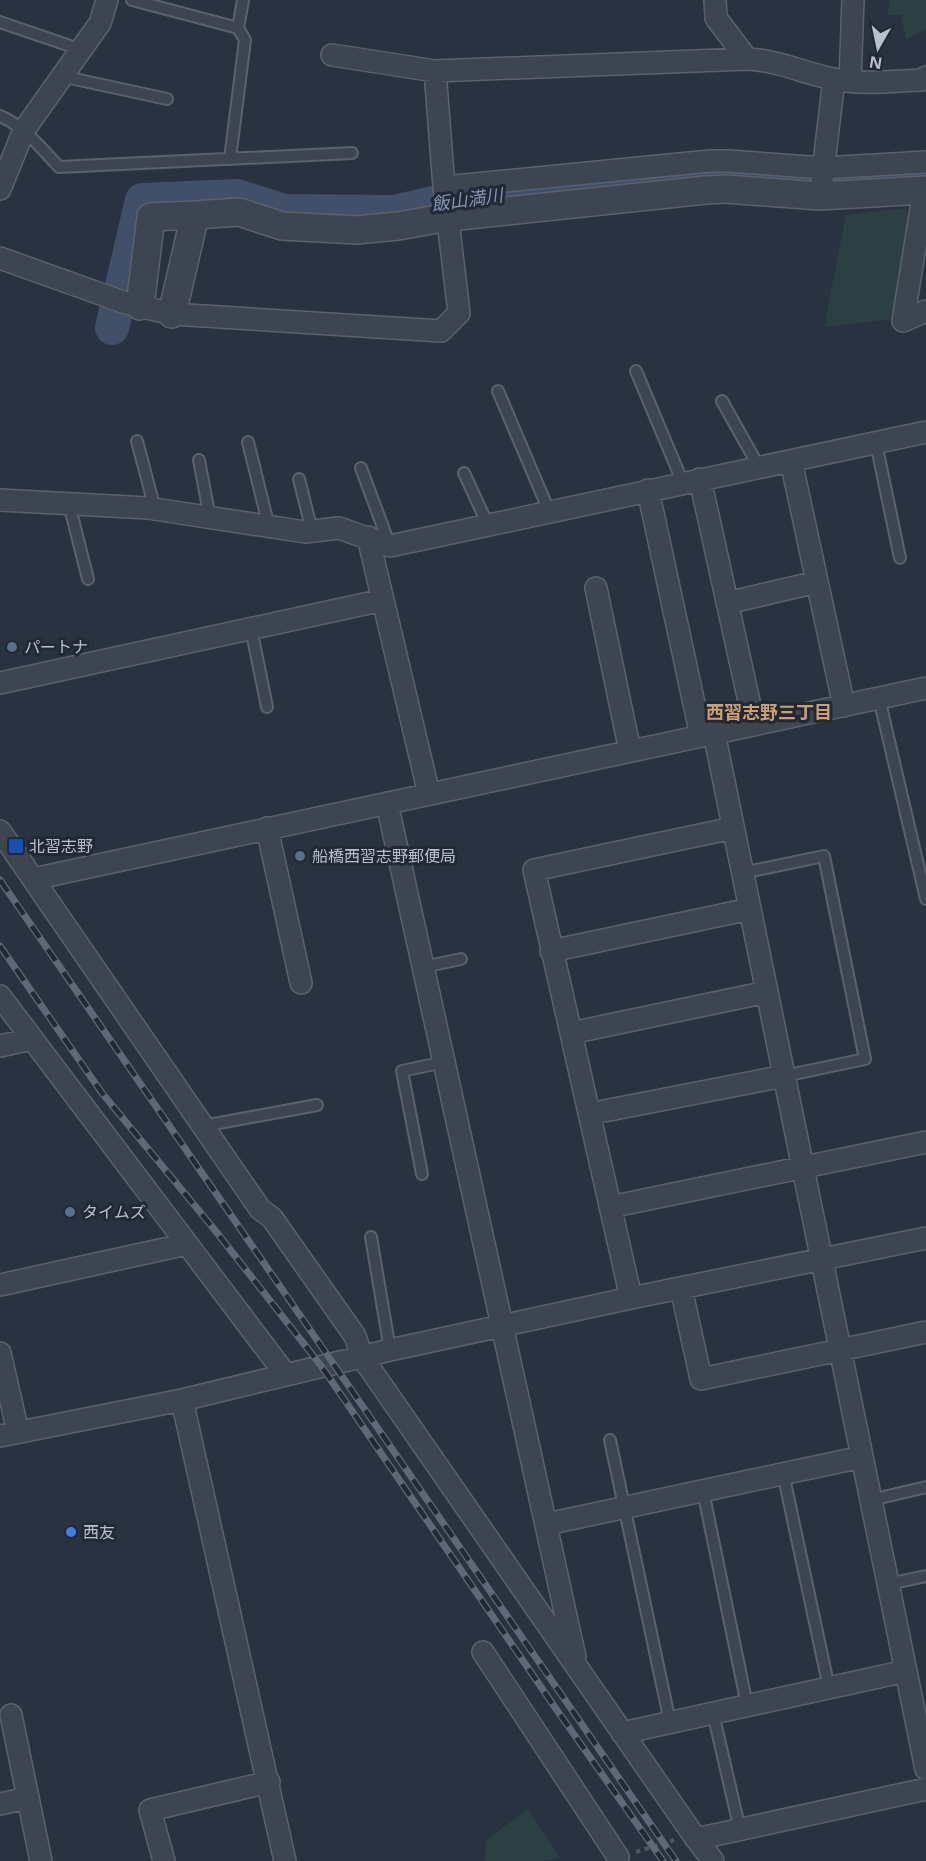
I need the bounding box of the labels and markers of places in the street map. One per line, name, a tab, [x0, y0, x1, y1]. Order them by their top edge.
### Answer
place label: パートナ	[24, 636, 88, 658]
marker: パートナ	[5, 640, 19, 654]
place label: 北習志野	[29, 835, 93, 857]
marker: 北習志野	[7, 837, 25, 855]
place label: 船橋西習志野郵便局	[312, 845, 456, 867]
marker: 船橋西習志野郵便局	[293, 849, 307, 863]
place label: タイムズ	[82, 1201, 146, 1223]
marker: タイムズ	[63, 1205, 77, 1219]
place label: 西友	[83, 1521, 115, 1543]
marker: 西友	[64, 1525, 78, 1539]

